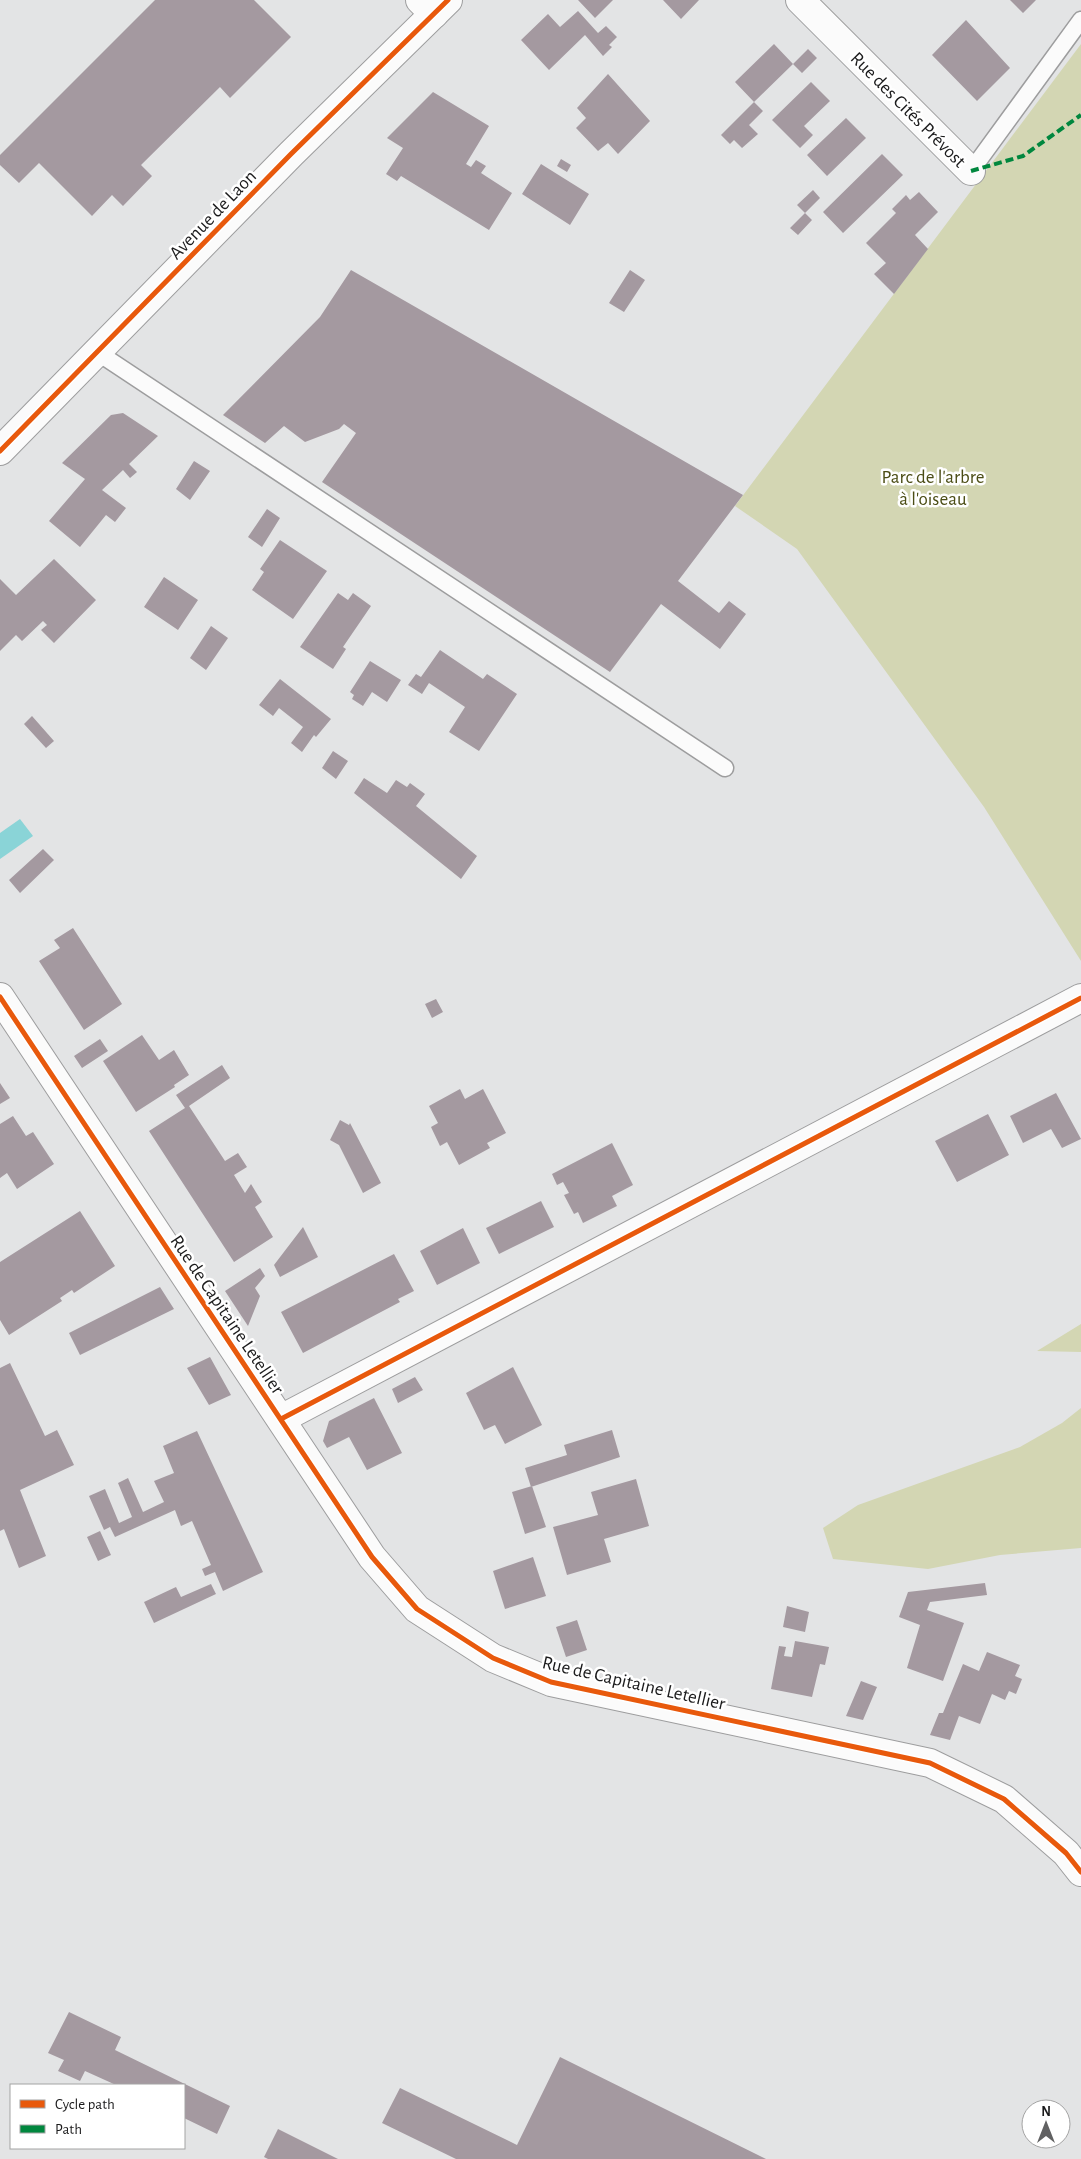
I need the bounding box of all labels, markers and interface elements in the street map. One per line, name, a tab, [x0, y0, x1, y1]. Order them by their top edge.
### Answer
street label: Rue des Cités Prévost	[847, 49, 969, 171]
street label: Avenue de Laon	[166, 167, 260, 263]
park label: Parc de l'arbre à l'oiseau	[881, 468, 985, 509]
street label: Rue de Capitaine Letellier	[166, 1232, 287, 1398]
street label: Rue de Capitaine Letellier	[540, 1653, 727, 1714]
legend	[10, 2084, 185, 2149]
text: Cycle path	[55, 2097, 115, 2112]
north arrow	[1021, 2099, 1071, 2149]
text: N	[1041, 2105, 1051, 2119]
text: Path	[55, 2122, 82, 2137]

